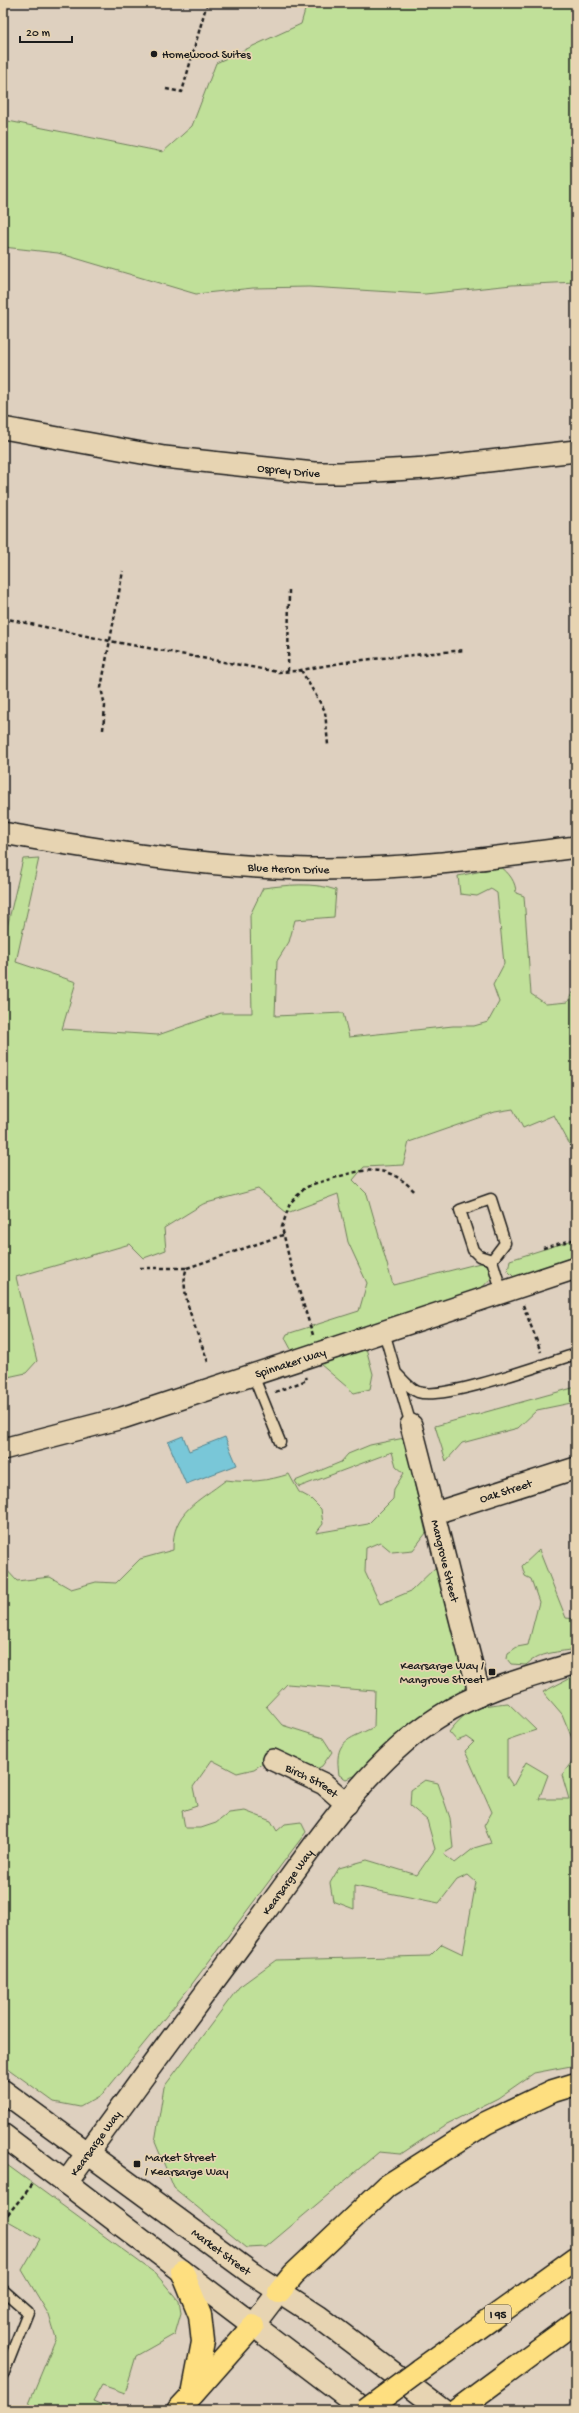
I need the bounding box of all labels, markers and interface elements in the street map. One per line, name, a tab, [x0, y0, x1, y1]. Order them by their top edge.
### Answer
scale bar	[20, 18, 72, 44]
text: 20 m	[26, 27, 51, 41]
marker: Homewood Suites	[149, 49, 159, 59]
place label: Homewood Suites	[162, 49, 251, 63]
street label: Osprey Drive	[256, 462, 321, 482]
street label: Blue Heron Drive	[246, 861, 330, 878]
street label: Spinnaker Way	[254, 1346, 328, 1383]
street label: Oak Street	[478, 1477, 535, 1507]
street label: Mangrove Street	[427, 1519, 461, 1605]
place label: Kearsarge Way / Mangrove Street	[400, 1660, 485, 1688]
marker: Kearsarge Way / Mangrove Street	[487, 1667, 497, 1677]
street label: Birch Street	[282, 1761, 341, 1803]
street label: Kearsarge Way	[260, 1847, 317, 1918]
street label: Kearsarge Way	[68, 2109, 125, 2180]
place label: Market Street / Kearsarge Way	[145, 2152, 228, 2180]
marker: Market Street / Kearsarge Way	[132, 2159, 142, 2169]
street label: Market Street	[188, 2226, 254, 2280]
road number: I 95	[485, 2305, 511, 2323]

